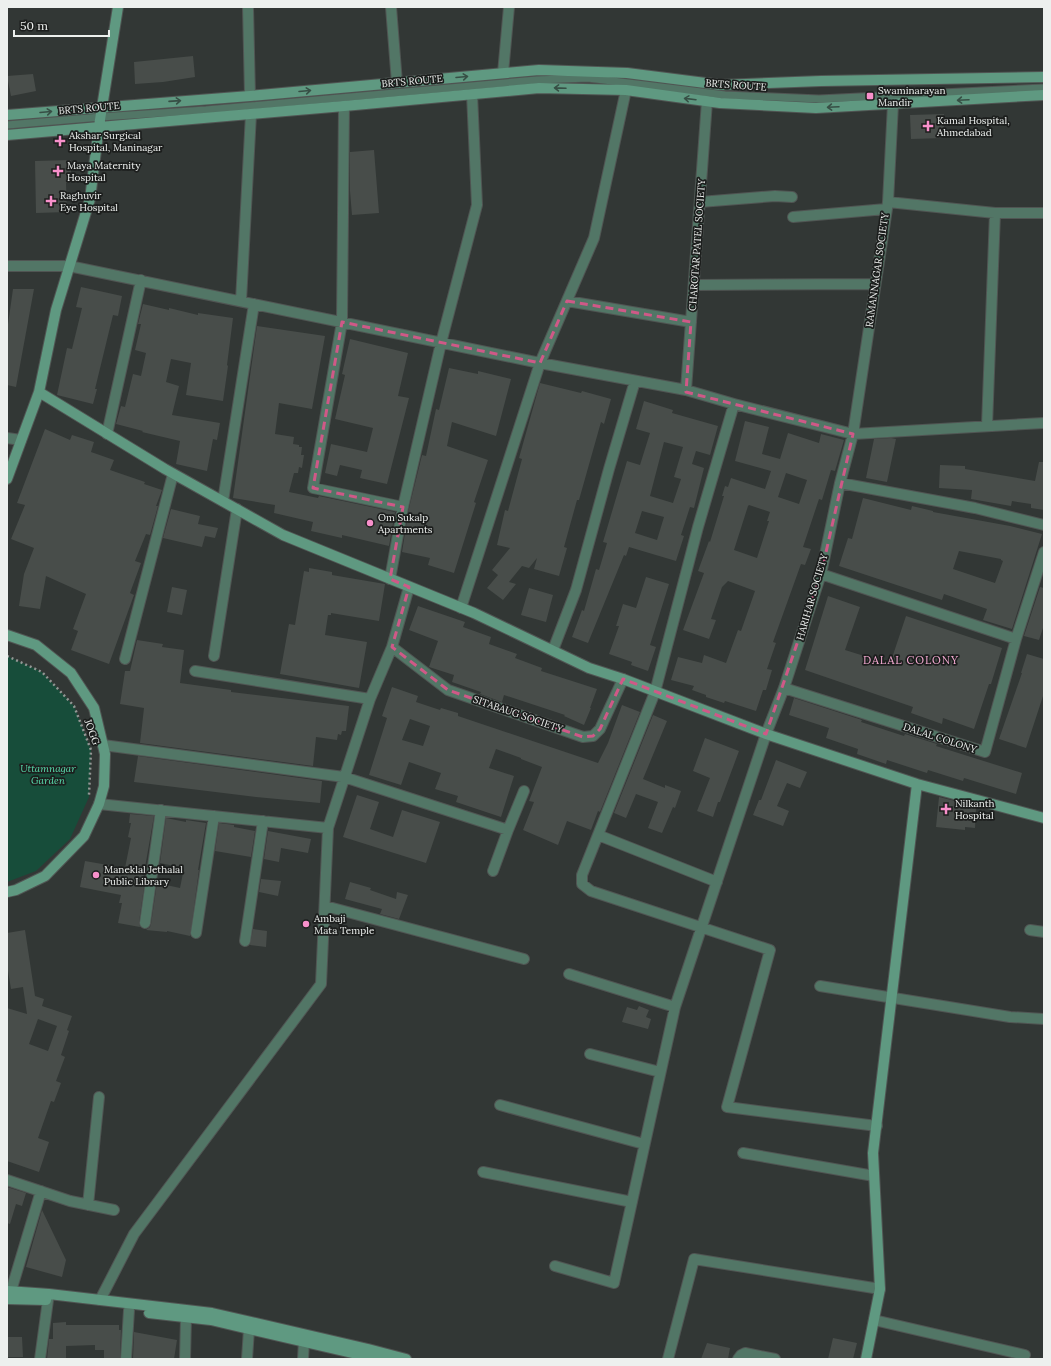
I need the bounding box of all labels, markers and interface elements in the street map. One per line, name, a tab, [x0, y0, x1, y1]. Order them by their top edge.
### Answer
scale bar	[14, 12, 109, 38]
text: 50 m	[20, 18, 48, 33]
street label: BRTS ROUTE	[381, 72, 443, 90]
one-way arrow	[455, 73, 468, 81]
street label: BRTS ROUTE	[705, 76, 767, 94]
place label: Swaminarayan Mandir	[878, 84, 946, 109]
one-way arrow	[554, 85, 567, 92]
one-way arrow	[298, 87, 311, 95]
marker: Swaminarayan Mandir	[865, 91, 875, 101]
one-way arrow	[684, 95, 697, 103]
one-way arrow	[957, 97, 970, 104]
one-way arrow	[168, 98, 181, 105]
street label: BRTS ROUTE	[58, 99, 120, 117]
one-way arrow	[827, 103, 840, 111]
one-way arrow	[39, 108, 52, 115]
place label: Kamal Hospital, Ahmedabad	[936, 114, 1010, 139]
marker: Kamal Hospital, Ahmedabad	[922, 120, 934, 132]
place label: Akshar Surgical Hospital, Maninagar	[68, 129, 163, 154]
marker: Akshar Surgical Hospital, Maninagar	[54, 135, 66, 147]
place label: Maya Maternity Hospital	[67, 159, 141, 184]
marker: Maya Maternity Hospital	[52, 165, 64, 177]
street label: CHAROTAR PATEL SOCIETY	[686, 178, 708, 311]
place label: Raghuvir Eye Hospital	[60, 189, 118, 214]
marker: Raghuvir Eye Hospital	[45, 195, 57, 207]
street label: RAMANNAGAR SOCIETY	[863, 211, 892, 328]
place label: Om Sukalp Apartments	[377, 511, 433, 536]
marker: Om Sukalp Apartments	[365, 518, 375, 528]
street label: HARIHAR SOCIETY	[793, 551, 831, 642]
district label: DALAL COLONY	[863, 653, 959, 667]
street label: SITABAUG SOCIETY	[471, 693, 565, 736]
street label: JOGG	[81, 716, 103, 747]
street label: DALAL COLONY	[902, 720, 979, 756]
park label: Uttamnagar Garden	[20, 762, 76, 787]
place label: Nilkanth Hospital	[955, 797, 995, 822]
marker: Nilkanth Hospital	[940, 803, 952, 815]
place label: Maneklal Jethalal Public Library	[104, 863, 183, 888]
marker: Maneklal Jethalal Public Library	[91, 870, 101, 880]
place label: Ambaji Mata Temple	[313, 912, 375, 937]
marker: Ambaji Mata Temple	[301, 919, 311, 929]

